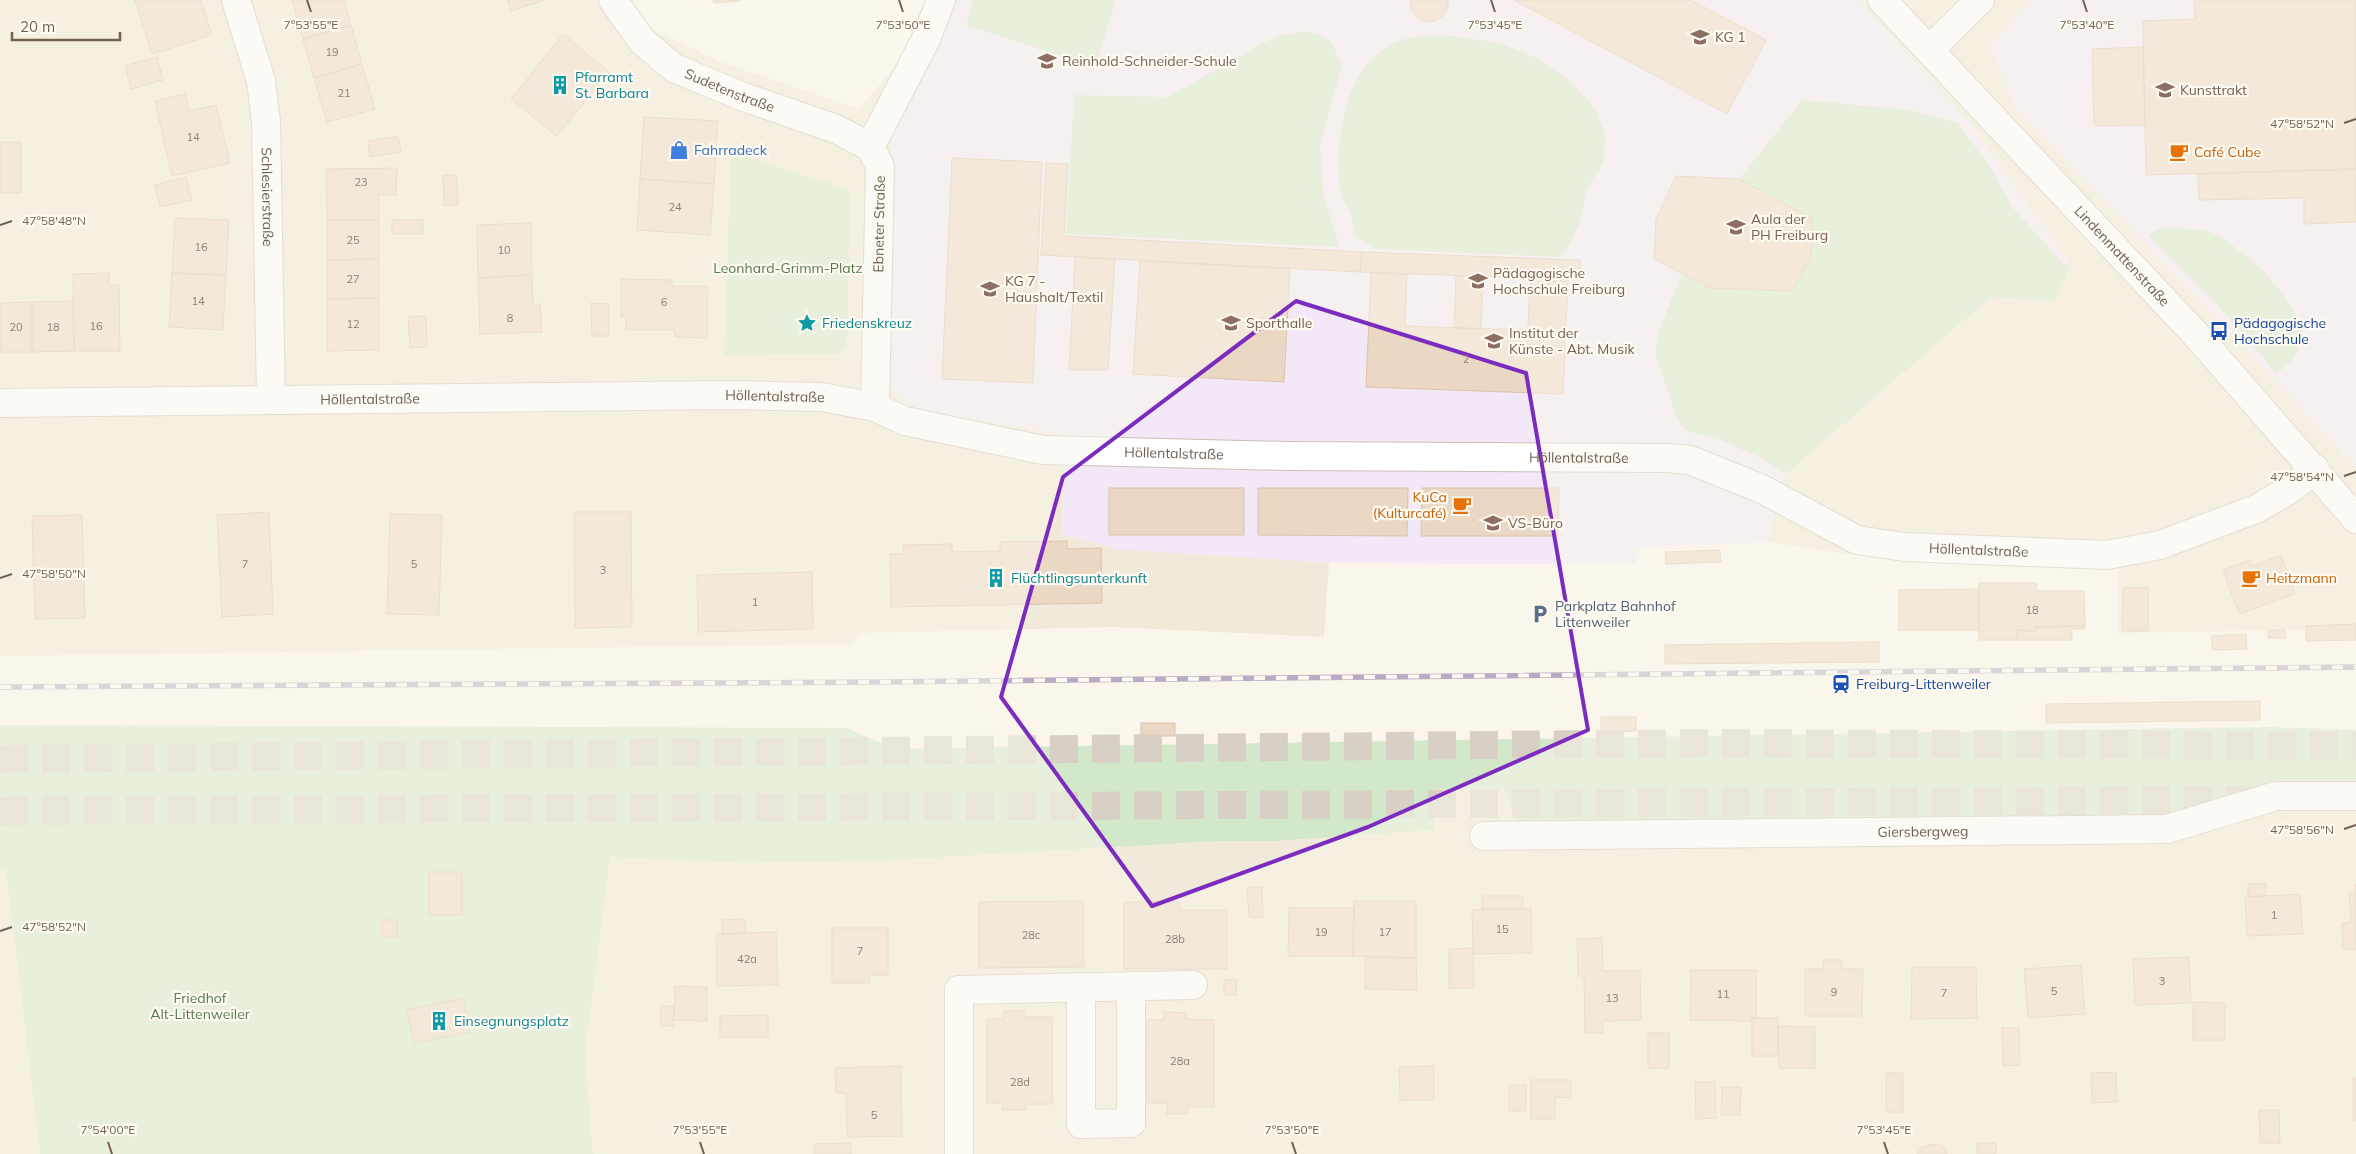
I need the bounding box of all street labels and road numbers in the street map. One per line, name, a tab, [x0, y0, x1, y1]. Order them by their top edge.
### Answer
street label: Sudetenstraße	[682, 64, 777, 116]
street label: Schlesierstraße	[257, 147, 277, 247]
street label: Ebneter Straße	[869, 175, 889, 273]
street label: Lindenmattenstraße	[2071, 202, 2174, 310]
street label: Höllentalstraße	[725, 386, 825, 406]
street label: Höllentalstraße	[320, 389, 420, 408]
street label: Höllentalstraße	[1124, 443, 1224, 463]
street label: Höllentalstraße	[1529, 448, 1629, 467]
street label: Höllentalstraße	[1929, 539, 2029, 561]
street label: Giersbergweg	[1877, 822, 1968, 841]

